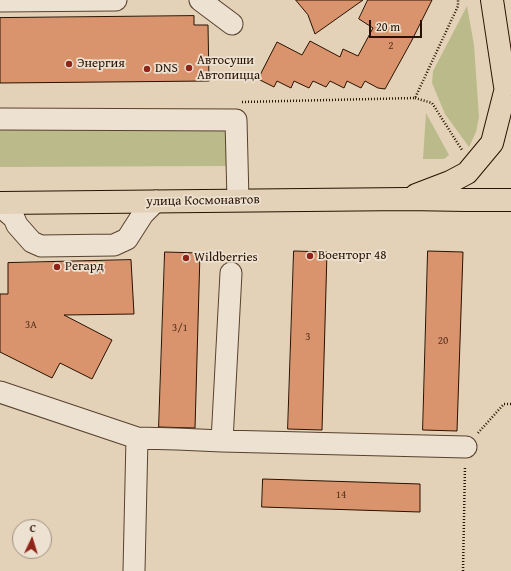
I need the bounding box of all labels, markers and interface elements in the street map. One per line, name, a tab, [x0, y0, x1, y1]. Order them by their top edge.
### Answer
scale bar	[371, 12, 424, 38]
text: 20 m	[376, 18, 400, 35]
house number: 2	[388, 39, 394, 53]
place label: Автосуши Автопицца	[197, 53, 260, 84]
place label: Энергия	[77, 56, 125, 72]
marker: Энергия	[64, 59, 74, 69]
place label: DNS	[155, 61, 178, 77]
marker: Автосуши Автопицца	[184, 63, 194, 73]
marker: DNS	[142, 64, 152, 74]
street label: улица Космонавтов	[146, 192, 260, 210]
place label: Военторг 48	[318, 248, 386, 264]
place label: Wildberries	[194, 250, 258, 266]
marker: Военторг 48	[305, 251, 315, 261]
marker: Wildberries	[181, 253, 191, 263]
place label: Регард	[65, 259, 104, 275]
marker: Регард	[52, 262, 62, 272]
house number: 3А	[25, 318, 37, 332]
house number: 3/1	[172, 321, 188, 335]
house number: 3	[305, 330, 311, 344]
house number: 20	[438, 334, 448, 348]
house number: 14	[336, 488, 346, 502]
north arrow	[12, 519, 52, 559]
text: С	[29, 520, 36, 536]

